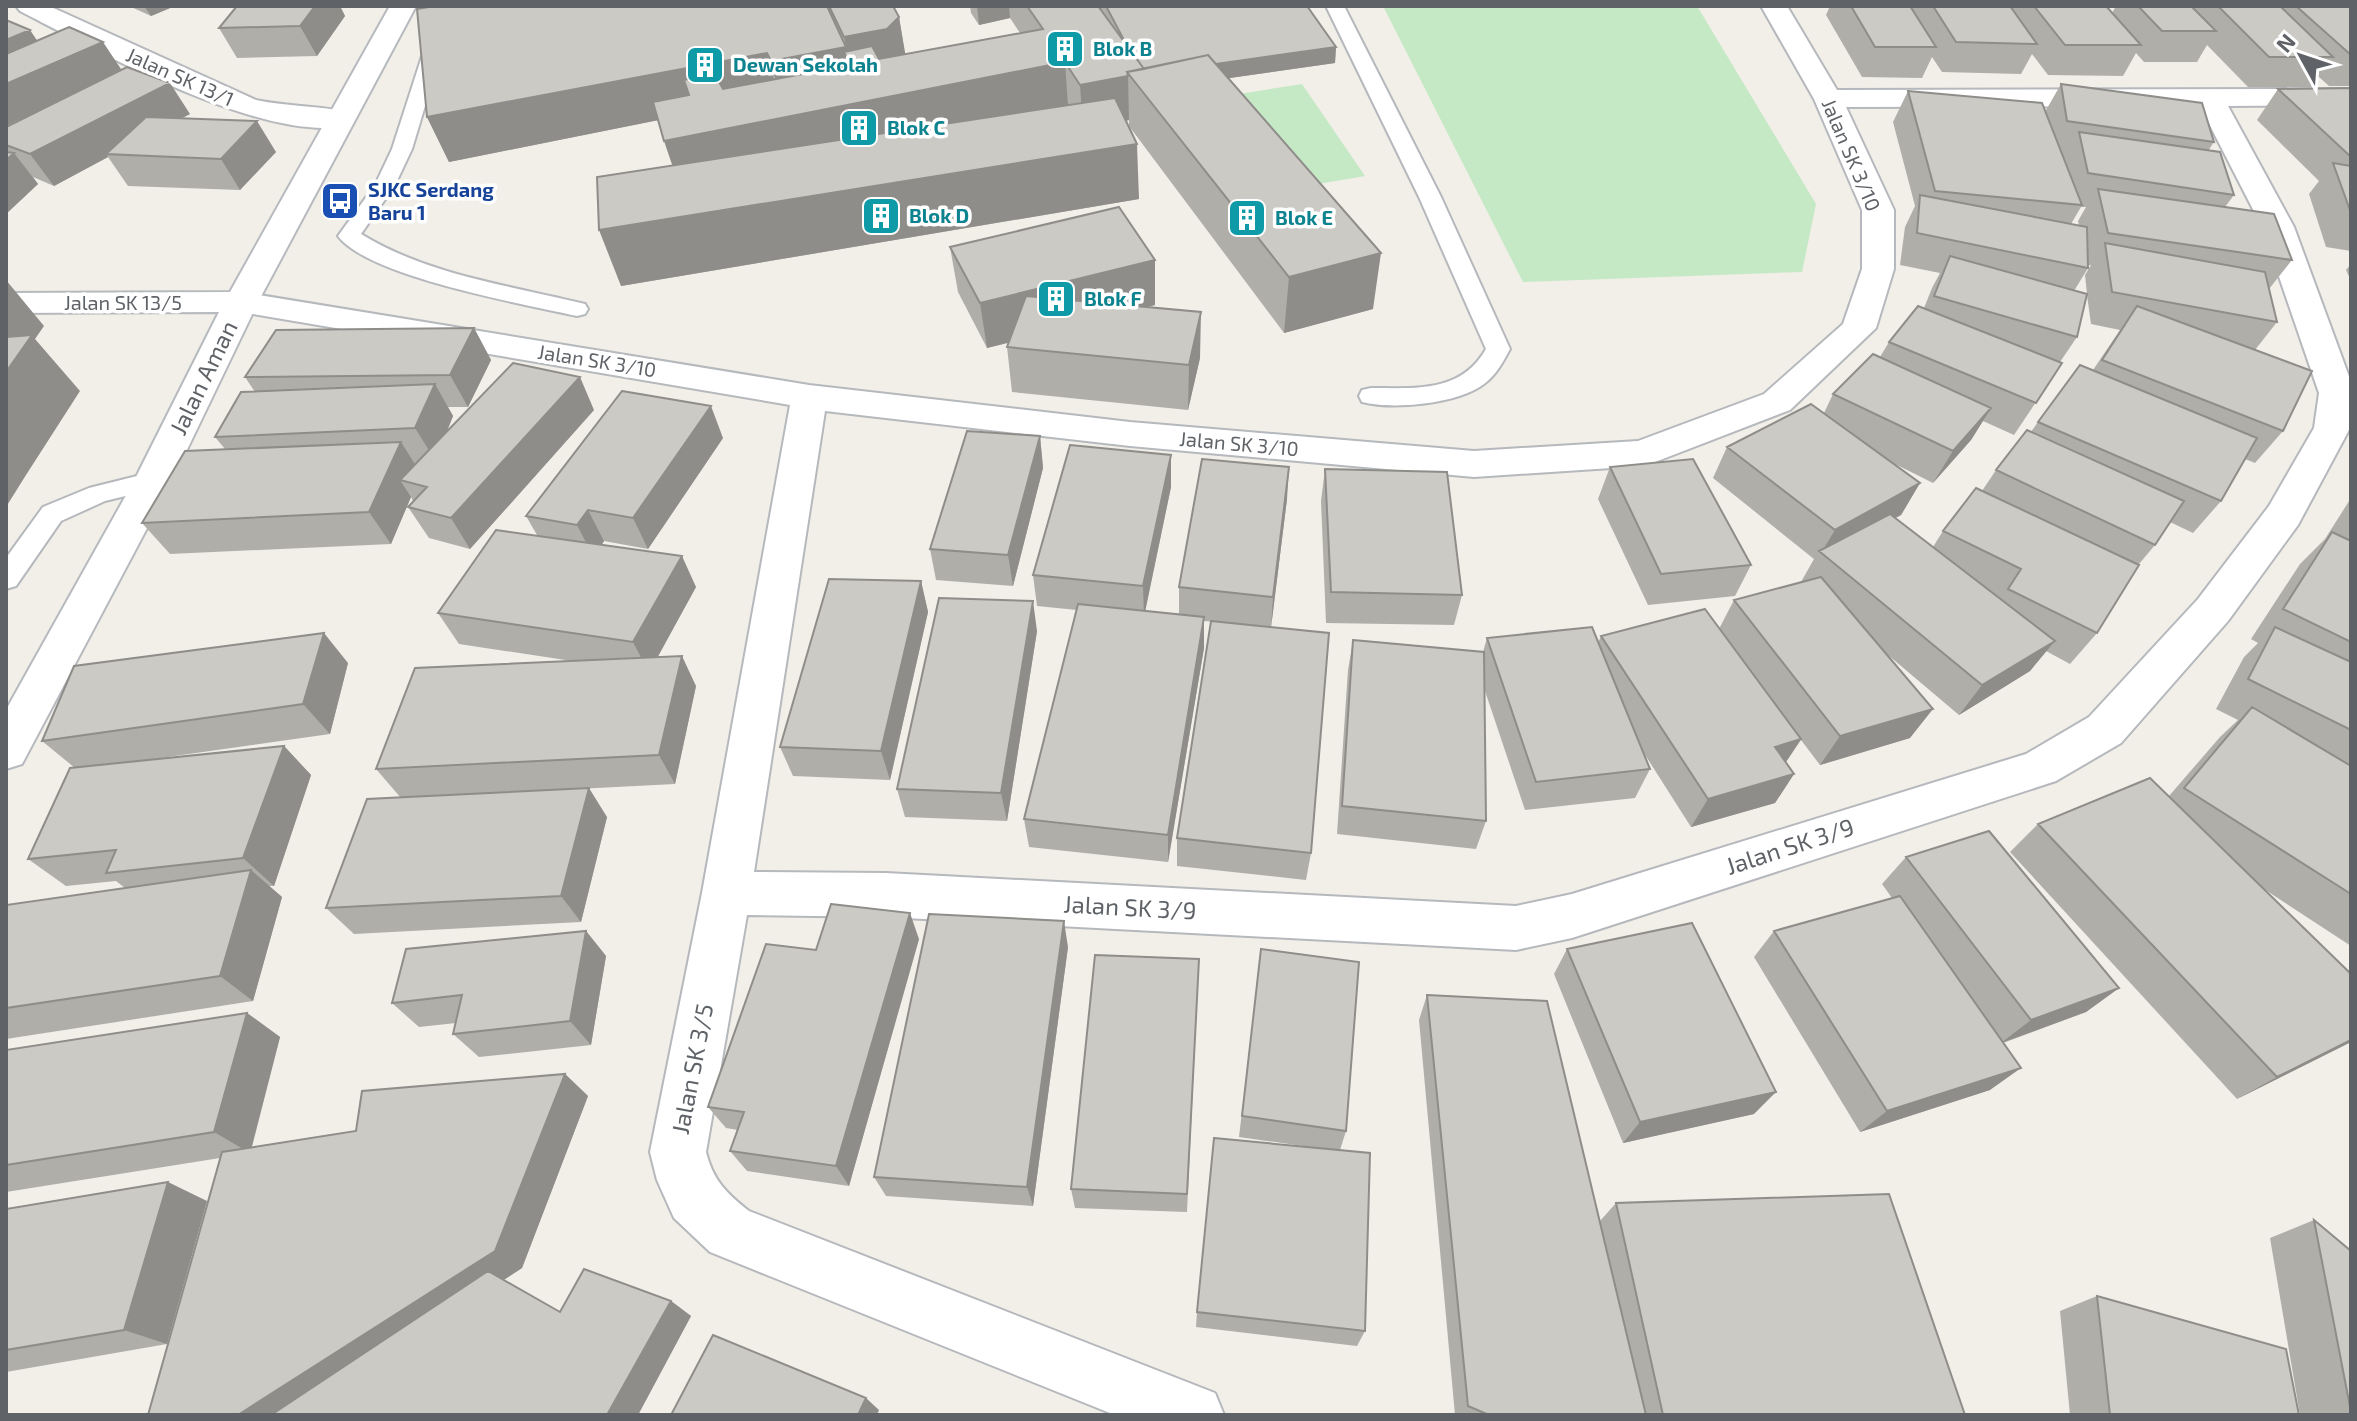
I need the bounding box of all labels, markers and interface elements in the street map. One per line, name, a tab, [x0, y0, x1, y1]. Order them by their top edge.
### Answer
north arrow	[2261, 16, 2341, 96]
building icon: Blok B	[1044, 28, 1086, 70]
text: N	[2270, 28, 2300, 57]
place label: Blok B	[1093, 36, 1152, 60]
street label: Jalan SK 13/1	[123, 42, 238, 111]
building icon: Dewan Sekolah	[684, 44, 726, 86]
place label: Dewan Sekolah	[733, 52, 878, 76]
street label: Jalan SK 3/10	[1818, 95, 1886, 214]
building icon: Blok C	[838, 107, 880, 149]
place label: Blok C	[887, 115, 946, 139]
place label: SJKC Serdang Baru 1	[368, 177, 494, 224]
bus stop icon: SJKC Serdang Baru 1	[319, 180, 361, 222]
building icon: Blok D	[860, 195, 902, 237]
building icon: Blok E	[1226, 197, 1268, 239]
place label: Blok D	[909, 203, 969, 227]
place label: Blok E	[1275, 205, 1333, 229]
building icon: Blok F	[1035, 278, 1077, 320]
place label: Blok F	[1084, 286, 1142, 310]
street label: Jalan SK 13/5	[64, 290, 182, 314]
street label: Jalan Aman	[163, 316, 243, 439]
street label: Jalan SK 3/10	[536, 339, 658, 381]
street label: Jalan SK 3/10	[1178, 426, 1300, 460]
street label: Jalan SK 3/9	[1722, 811, 1857, 880]
street label: Jalan SK 3/9	[1063, 889, 1197, 924]
street label: Jalan SK 3/5	[665, 1001, 718, 1136]

